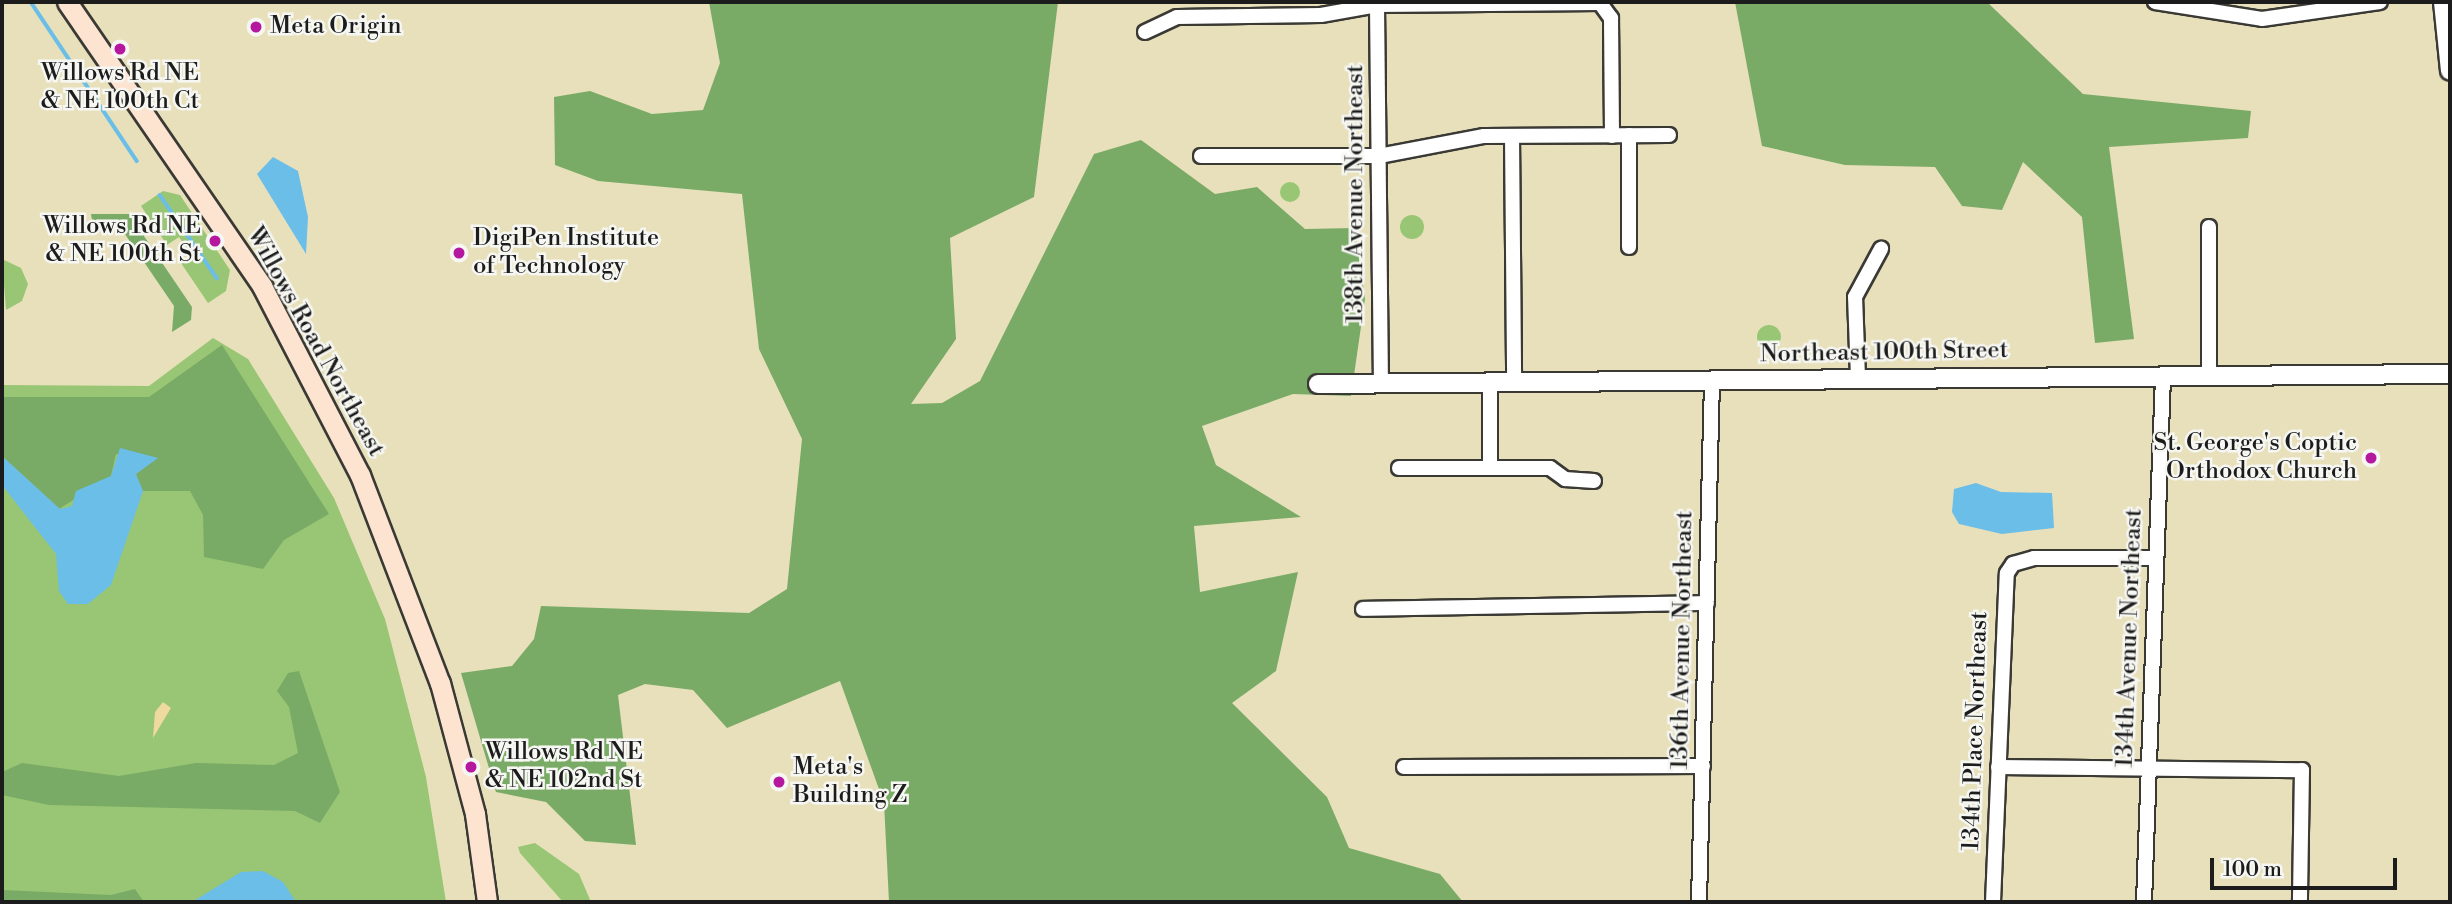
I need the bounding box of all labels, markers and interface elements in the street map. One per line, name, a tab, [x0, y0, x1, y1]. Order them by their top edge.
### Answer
place label: Meta Origin	[270, 13, 401, 41]
marker: Meta Origin	[248, 19, 264, 35]
marker: Willows Rd NE & NE 100th Ct	[112, 41, 128, 57]
place label: Willows Rd NE & NE 100th Ct	[41, 60, 199, 116]
street label: 138th Avenue Northeast	[1342, 64, 1370, 324]
place label: Willows Rd NE & NE 100th St	[43, 213, 201, 269]
street label: Willows Road Northeast	[240, 222, 390, 462]
place label: DigiPen Institute of Technology	[473, 225, 659, 281]
marker: Willows Rd NE & NE 100th St	[207, 233, 223, 249]
marker: DigiPen Institute of Technology	[451, 245, 467, 261]
street label: Northeast 100th Street	[1760, 336, 2008, 370]
place label: St. George's Coptic Orthodox Church	[2153, 430, 2357, 486]
marker: St. George's Coptic Orthodox Church	[2363, 450, 2379, 466]
street label: 134th Avenue Northeast	[2111, 508, 2149, 768]
street label: 136th Avenue Northeast	[1666, 510, 1700, 770]
street label: 134th Place Northeast	[1957, 611, 1995, 851]
place label: Willows Rd NE & NE 102nd St	[485, 739, 643, 795]
place label: Meta's Building Z	[793, 754, 907, 810]
marker: Willows Rd NE & NE 102nd St	[463, 759, 479, 775]
marker: Meta's Building Z	[771, 774, 787, 790]
scale bar	[2214, 844, 2401, 888]
text: 100 m	[2223, 857, 2282, 883]

